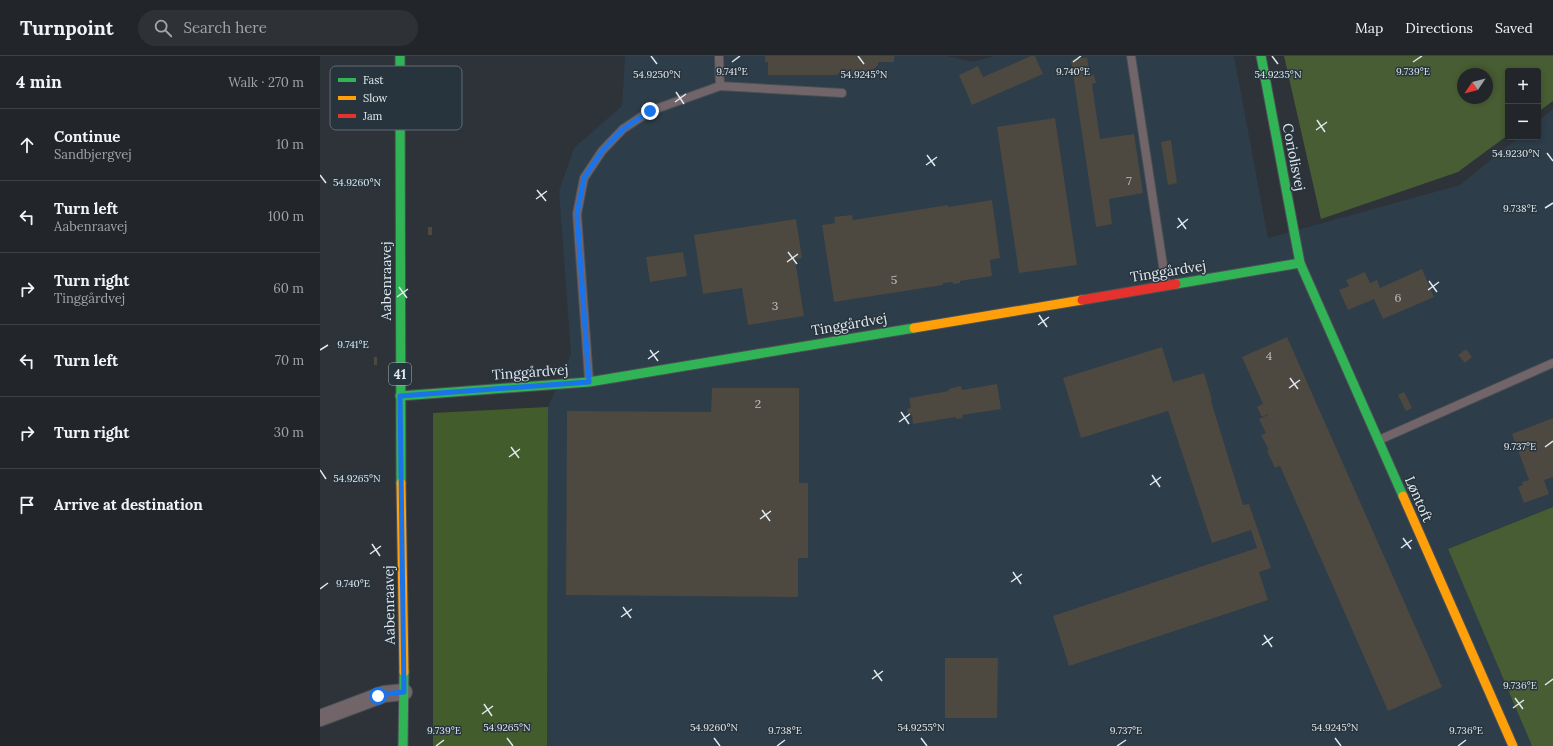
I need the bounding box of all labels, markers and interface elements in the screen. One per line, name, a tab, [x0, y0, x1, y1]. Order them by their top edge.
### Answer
search box	[138, 10, 418, 46]
text: Turnpoint	[20, 16, 114, 40]
icon: search	[152, 17, 174, 39]
text: Search here	[184, 18, 267, 37]
text: Map	[1355, 19, 1383, 37]
text: Directions	[1405, 19, 1473, 37]
text: Saved	[1495, 19, 1533, 37]
text: 9.741°E	[716, 65, 748, 78]
text: 9.740°E	[1056, 65, 1090, 78]
text: 9.739°E	[1396, 65, 1430, 78]
legend	[330, 66, 462, 130]
text: 54.9250°N	[633, 68, 681, 81]
text: 54.9245°N	[841, 68, 888, 81]
text: 54.9235°N	[1254, 68, 1302, 81]
north arrow	[1457, 68, 1493, 104]
map controls	[1505, 68, 1541, 140]
button: +	[1505, 68, 1541, 104]
text: 4 min	[16, 71, 62, 93]
text: Fast	[363, 73, 384, 87]
text: Walk · 270 m	[228, 74, 304, 91]
text: Slow	[363, 91, 388, 105]
route end	[641, 102, 659, 120]
button: −	[1505, 104, 1541, 140]
text: Jam	[362, 109, 383, 123]
street label: Coriolisvej	[1279, 122, 1309, 192]
text: Continue	[54, 127, 120, 146]
icon: ahead	[16, 134, 38, 156]
text: 10 m	[276, 136, 304, 153]
text: Sandbjergvej	[54, 146, 132, 163]
text: 54.9230°N	[1492, 147, 1540, 160]
house number: 7	[1126, 173, 1132, 188]
text: 54.9260°N	[333, 176, 381, 189]
text: Turn left	[54, 199, 118, 218]
text: 9.738°E	[1503, 202, 1537, 215]
icon: left	[16, 206, 38, 228]
text: 100 m	[268, 208, 304, 225]
text: Aabenraavej	[54, 218, 127, 235]
street label: Aabenraavej	[377, 241, 395, 322]
street label: Tinggårdvej	[1129, 256, 1207, 286]
text: Turn right	[54, 271, 130, 290]
house number: 5	[891, 272, 897, 287]
icon: right	[16, 278, 38, 300]
text: 60 m	[273, 280, 304, 297]
text: Tinggårdvej	[54, 290, 125, 307]
house number: 6	[1395, 290, 1402, 305]
house number: 3	[772, 298, 779, 313]
street label: Tinggårdvej	[810, 308, 888, 340]
text: 9.741°E	[337, 338, 369, 351]
house number: 4	[1266, 348, 1273, 363]
icon: left	[16, 350, 38, 372]
text: Turn left	[54, 351, 118, 370]
text: 70 m	[275, 352, 304, 369]
street label: Tinggårdvej	[491, 360, 569, 384]
road number: 41	[389, 363, 411, 385]
house number: 2	[755, 396, 761, 411]
icon: right	[16, 422, 38, 444]
text: Turn right	[54, 423, 130, 442]
text: 30 m	[274, 424, 304, 441]
text: 9.737°E	[1504, 440, 1536, 453]
text: 54.9265°N	[333, 472, 381, 485]
street label: Løntoft	[1401, 473, 1437, 525]
icon: arrive	[16, 494, 38, 516]
text: Arrive at destination	[54, 495, 203, 514]
street label: Aabenraavej	[379, 565, 399, 646]
text: 9.740°E	[336, 577, 370, 590]
text: 9.736°E	[1503, 679, 1537, 692]
route start	[369, 687, 387, 705]
text: 54.9265°N	[483, 721, 531, 734]
text: 54.9260°N	[690, 721, 738, 734]
text: 54.9255°N	[897, 721, 945, 734]
text: 54.9245°N	[1312, 721, 1359, 734]
text: 9.739°E	[427, 724, 461, 737]
text: 9.738°E	[768, 724, 802, 737]
text: 9.737°E	[1110, 724, 1142, 737]
text: 9.736°E	[1449, 724, 1483, 737]

